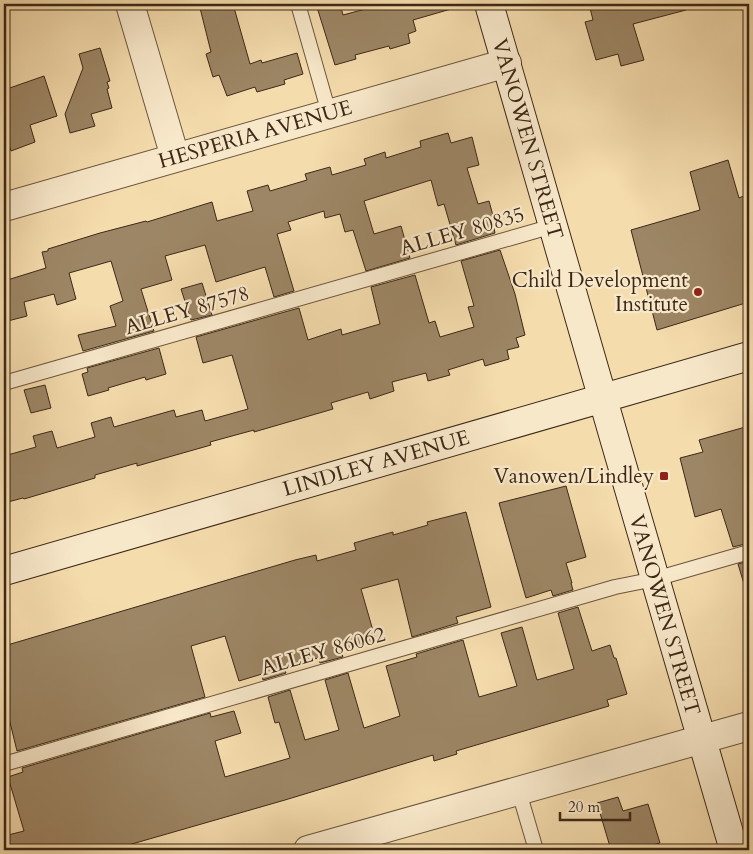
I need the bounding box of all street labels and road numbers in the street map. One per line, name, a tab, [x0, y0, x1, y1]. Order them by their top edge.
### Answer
street label: VANOWEN STREET	[485, 35, 570, 243]
street label: HESPERIA AVENUE	[155, 93, 355, 176]
street label: ALLEY 80835	[396, 200, 528, 263]
street label: ALLEY 87578	[121, 279, 253, 342]
street label: LINDLEY AVENUE	[279, 423, 473, 504]
street label: VANOWEN STREET	[622, 511, 707, 719]
street label: ALLEY 86062	[257, 620, 389, 683]

